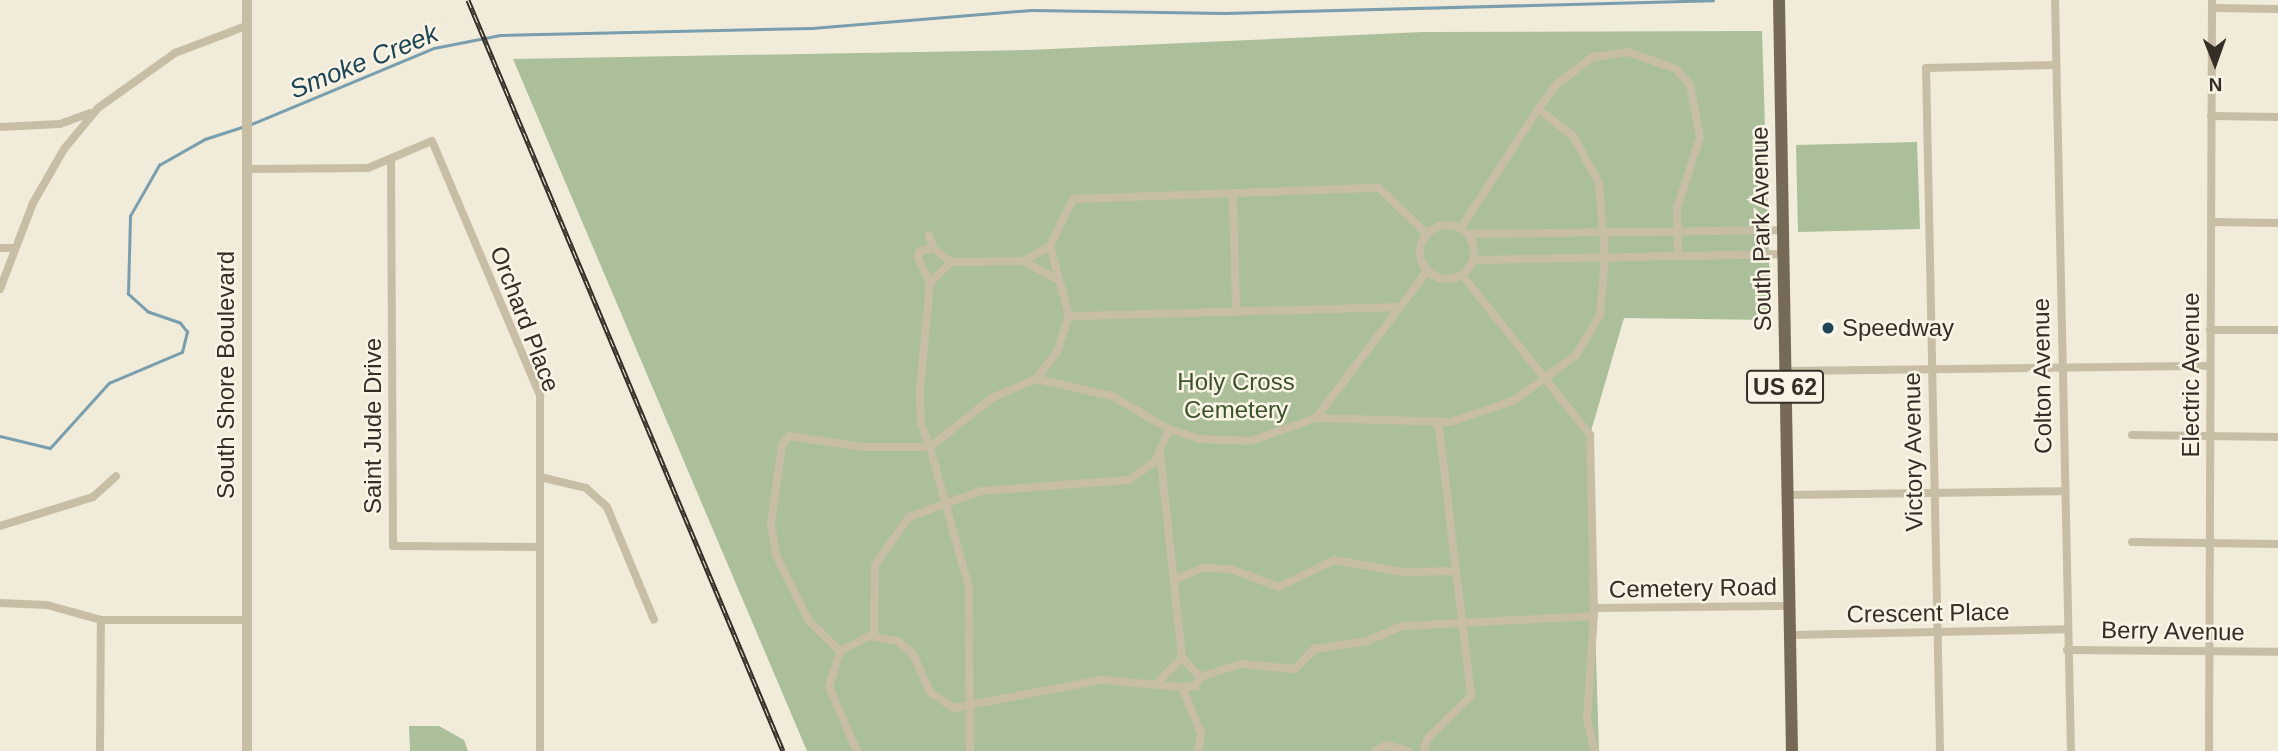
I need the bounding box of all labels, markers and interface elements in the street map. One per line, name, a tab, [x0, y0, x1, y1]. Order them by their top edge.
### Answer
water label: Smoke Creek	[285, 18, 443, 106]
north arrow	[2180, 28, 2250, 98]
text: N	[2208, 74, 2222, 95]
street label: South Park Avenue	[1745, 126, 1777, 332]
street label: Orchard Place	[484, 242, 566, 396]
street label: South Shore Boulevard	[212, 251, 240, 499]
street label: Electric Avenue	[2177, 292, 2205, 458]
street label: Colton Avenue	[2026, 297, 2058, 455]
place label: Speedway	[1842, 314, 1954, 342]
marker: Speedway	[1820, 320, 1836, 336]
street label: Saint Jude Drive	[359, 338, 387, 514]
park label: Holy Cross Cemetery	[1177, 368, 1295, 424]
road number: US 62	[1745, 368, 1825, 406]
street label: Victory Avenue	[1897, 371, 1929, 533]
street label: Cemetery Road	[1609, 572, 1777, 604]
street label: Crescent Place	[1846, 597, 2010, 629]
street label: Berry Avenue	[2100, 615, 2246, 647]

